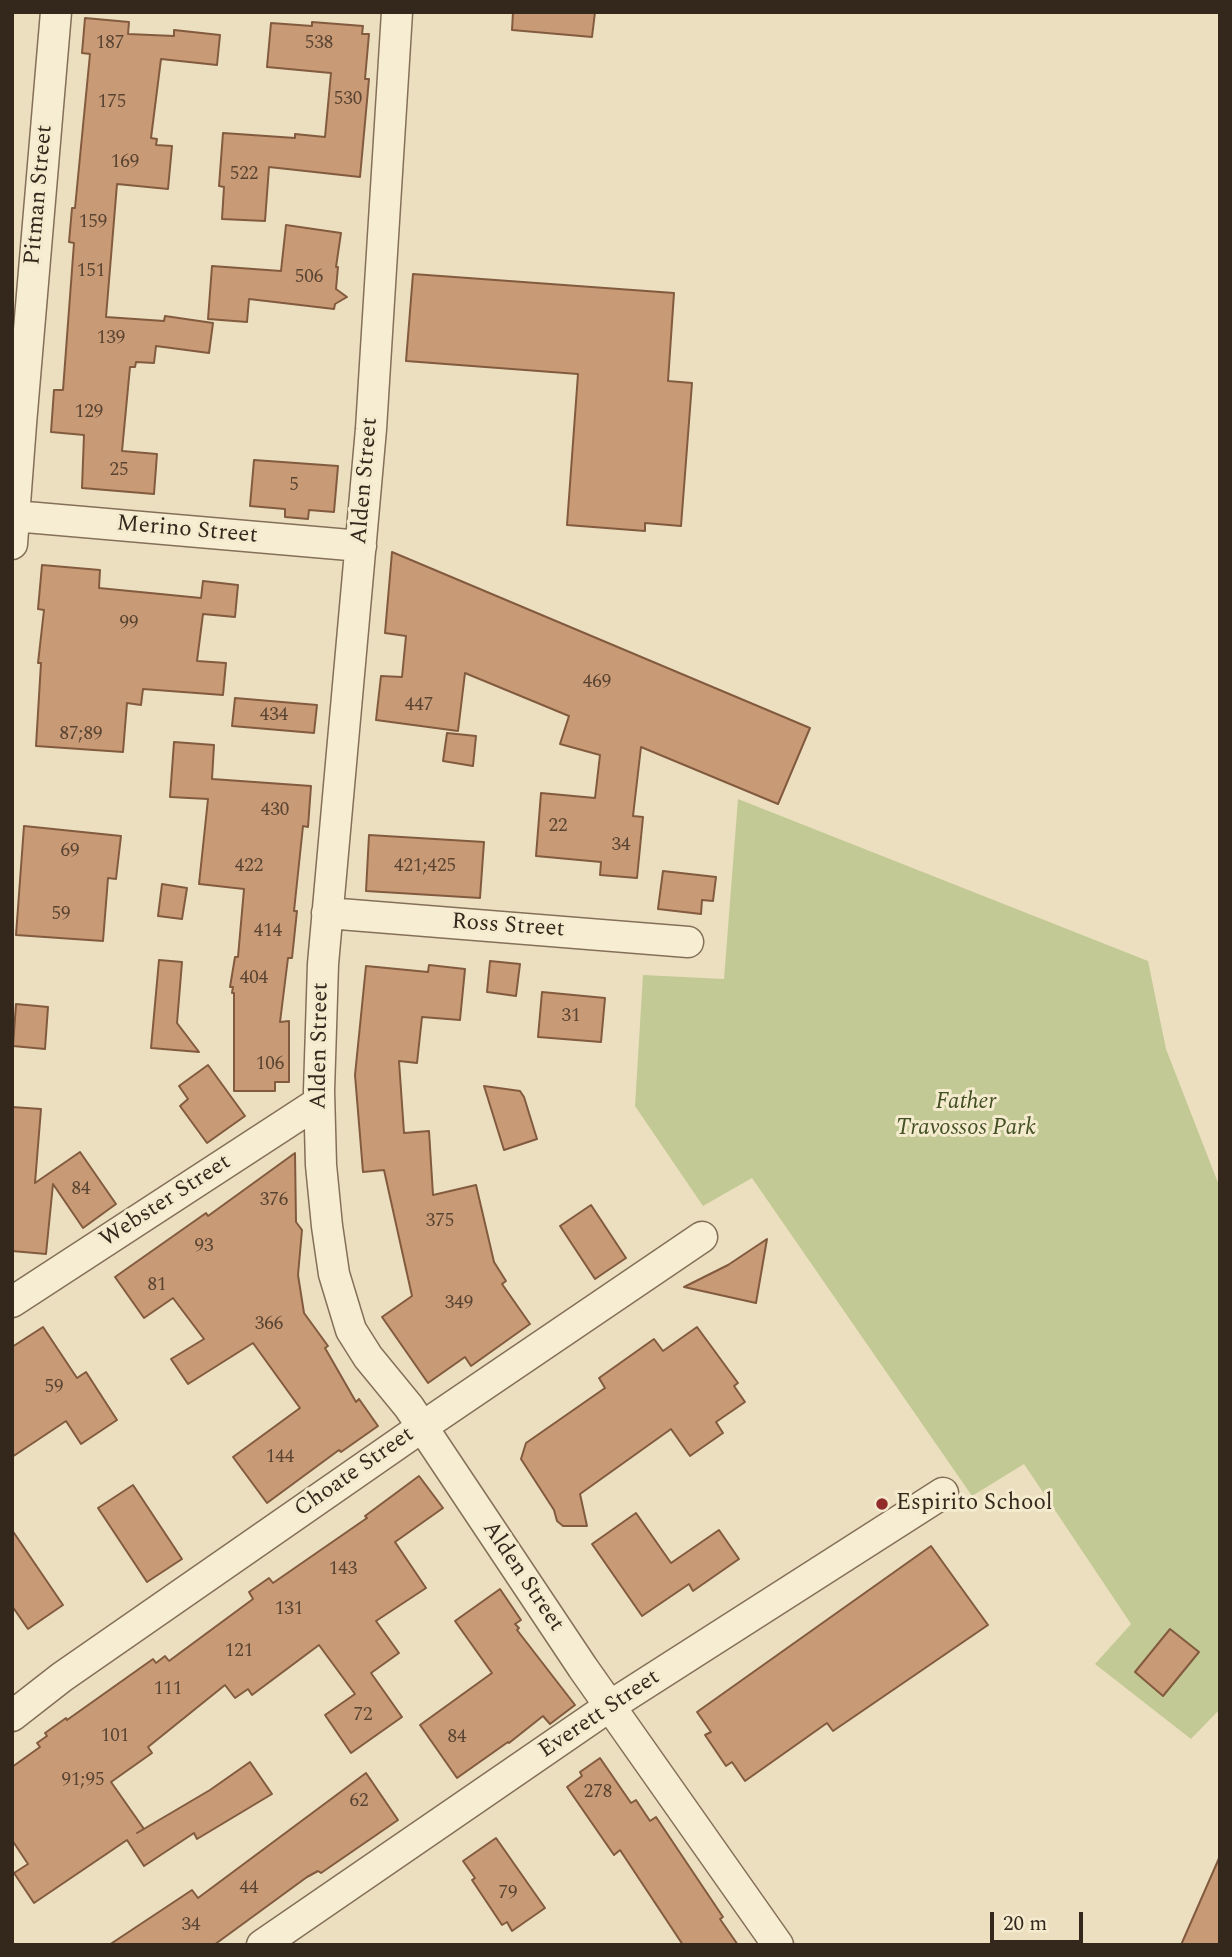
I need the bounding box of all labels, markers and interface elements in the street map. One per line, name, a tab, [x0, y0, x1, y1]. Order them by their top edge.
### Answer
house number: 187	[96, 33, 124, 55]
house number: 538	[305, 33, 333, 55]
house number: 530	[334, 89, 362, 111]
house number: 175	[98, 92, 126, 114]
street label: Pitman Street	[20, 124, 60, 266]
house number: 169	[111, 152, 139, 174]
house number: 522	[230, 164, 258, 186]
house number: 159	[79, 212, 107, 234]
house number: 151	[77, 261, 105, 283]
house number: 506	[295, 267, 323, 289]
house number: 139	[97, 328, 125, 350]
house number: 129	[75, 402, 103, 424]
street label: Alden Street	[347, 416, 385, 546]
house number: 25	[110, 460, 128, 482]
house number: 5	[289, 475, 299, 497]
street label: Merino Street	[115, 511, 259, 551]
house number: 99	[120, 613, 138, 635]
house number: 469	[583, 672, 611, 694]
house number: 447	[405, 695, 433, 717]
house number: 434	[260, 705, 288, 727]
house number: 87;89	[60, 724, 102, 746]
house number: 430	[261, 800, 289, 822]
house number: 22	[549, 816, 567, 838]
house number: 34	[612, 835, 630, 857]
house number: 69	[61, 841, 79, 863]
house number: 422	[235, 856, 263, 878]
house number: 421;425	[394, 856, 456, 878]
house number: 59	[52, 904, 70, 926]
street label: Ross Street	[450, 909, 566, 945]
house number: 414	[254, 921, 282, 943]
house number: 404	[240, 968, 268, 990]
street label: Alden Street	[306, 982, 336, 1110]
house number: 31	[562, 1006, 580, 1028]
house number: 106	[256, 1054, 284, 1076]
park label: Father Travossos Park	[896, 1089, 1036, 1143]
street label: Webster Street	[95, 1149, 237, 1255]
house number: 84	[72, 1179, 90, 1201]
house number: 376	[260, 1190, 288, 1212]
house number: 375	[426, 1211, 454, 1233]
house number: 93	[195, 1236, 213, 1258]
house number: 81	[148, 1275, 166, 1297]
house number: 349	[445, 1293, 473, 1315]
house number: 366	[255, 1314, 283, 1336]
house number: 59	[45, 1377, 63, 1399]
street label: Choate Street	[290, 1422, 420, 1524]
house number: 144	[266, 1447, 294, 1469]
place label: Espirito School	[896, 1490, 1053, 1518]
marker: Espirito School	[874, 1496, 890, 1512]
street label: Alden Street	[475, 1517, 569, 1637]
house number: 143	[329, 1559, 357, 1581]
house number: 131	[275, 1599, 303, 1621]
house number: 121	[225, 1641, 253, 1663]
street label: Everett Street	[534, 1664, 666, 1766]
house number: 111	[154, 1679, 182, 1701]
house number: 72	[354, 1705, 372, 1727]
house number: 101	[101, 1726, 129, 1748]
house number: 84	[448, 1727, 466, 1749]
house number: 91;95	[62, 1770, 104, 1792]
house number: 278	[584, 1782, 612, 1804]
house number: 62	[350, 1791, 368, 1813]
house number: 44	[240, 1878, 258, 1900]
house number: 79	[499, 1883, 517, 1905]
scale bar	[994, 1898, 1087, 1942]
text: 20 m	[1003, 1908, 1047, 1940]
house number: 34	[182, 1915, 200, 1937]

